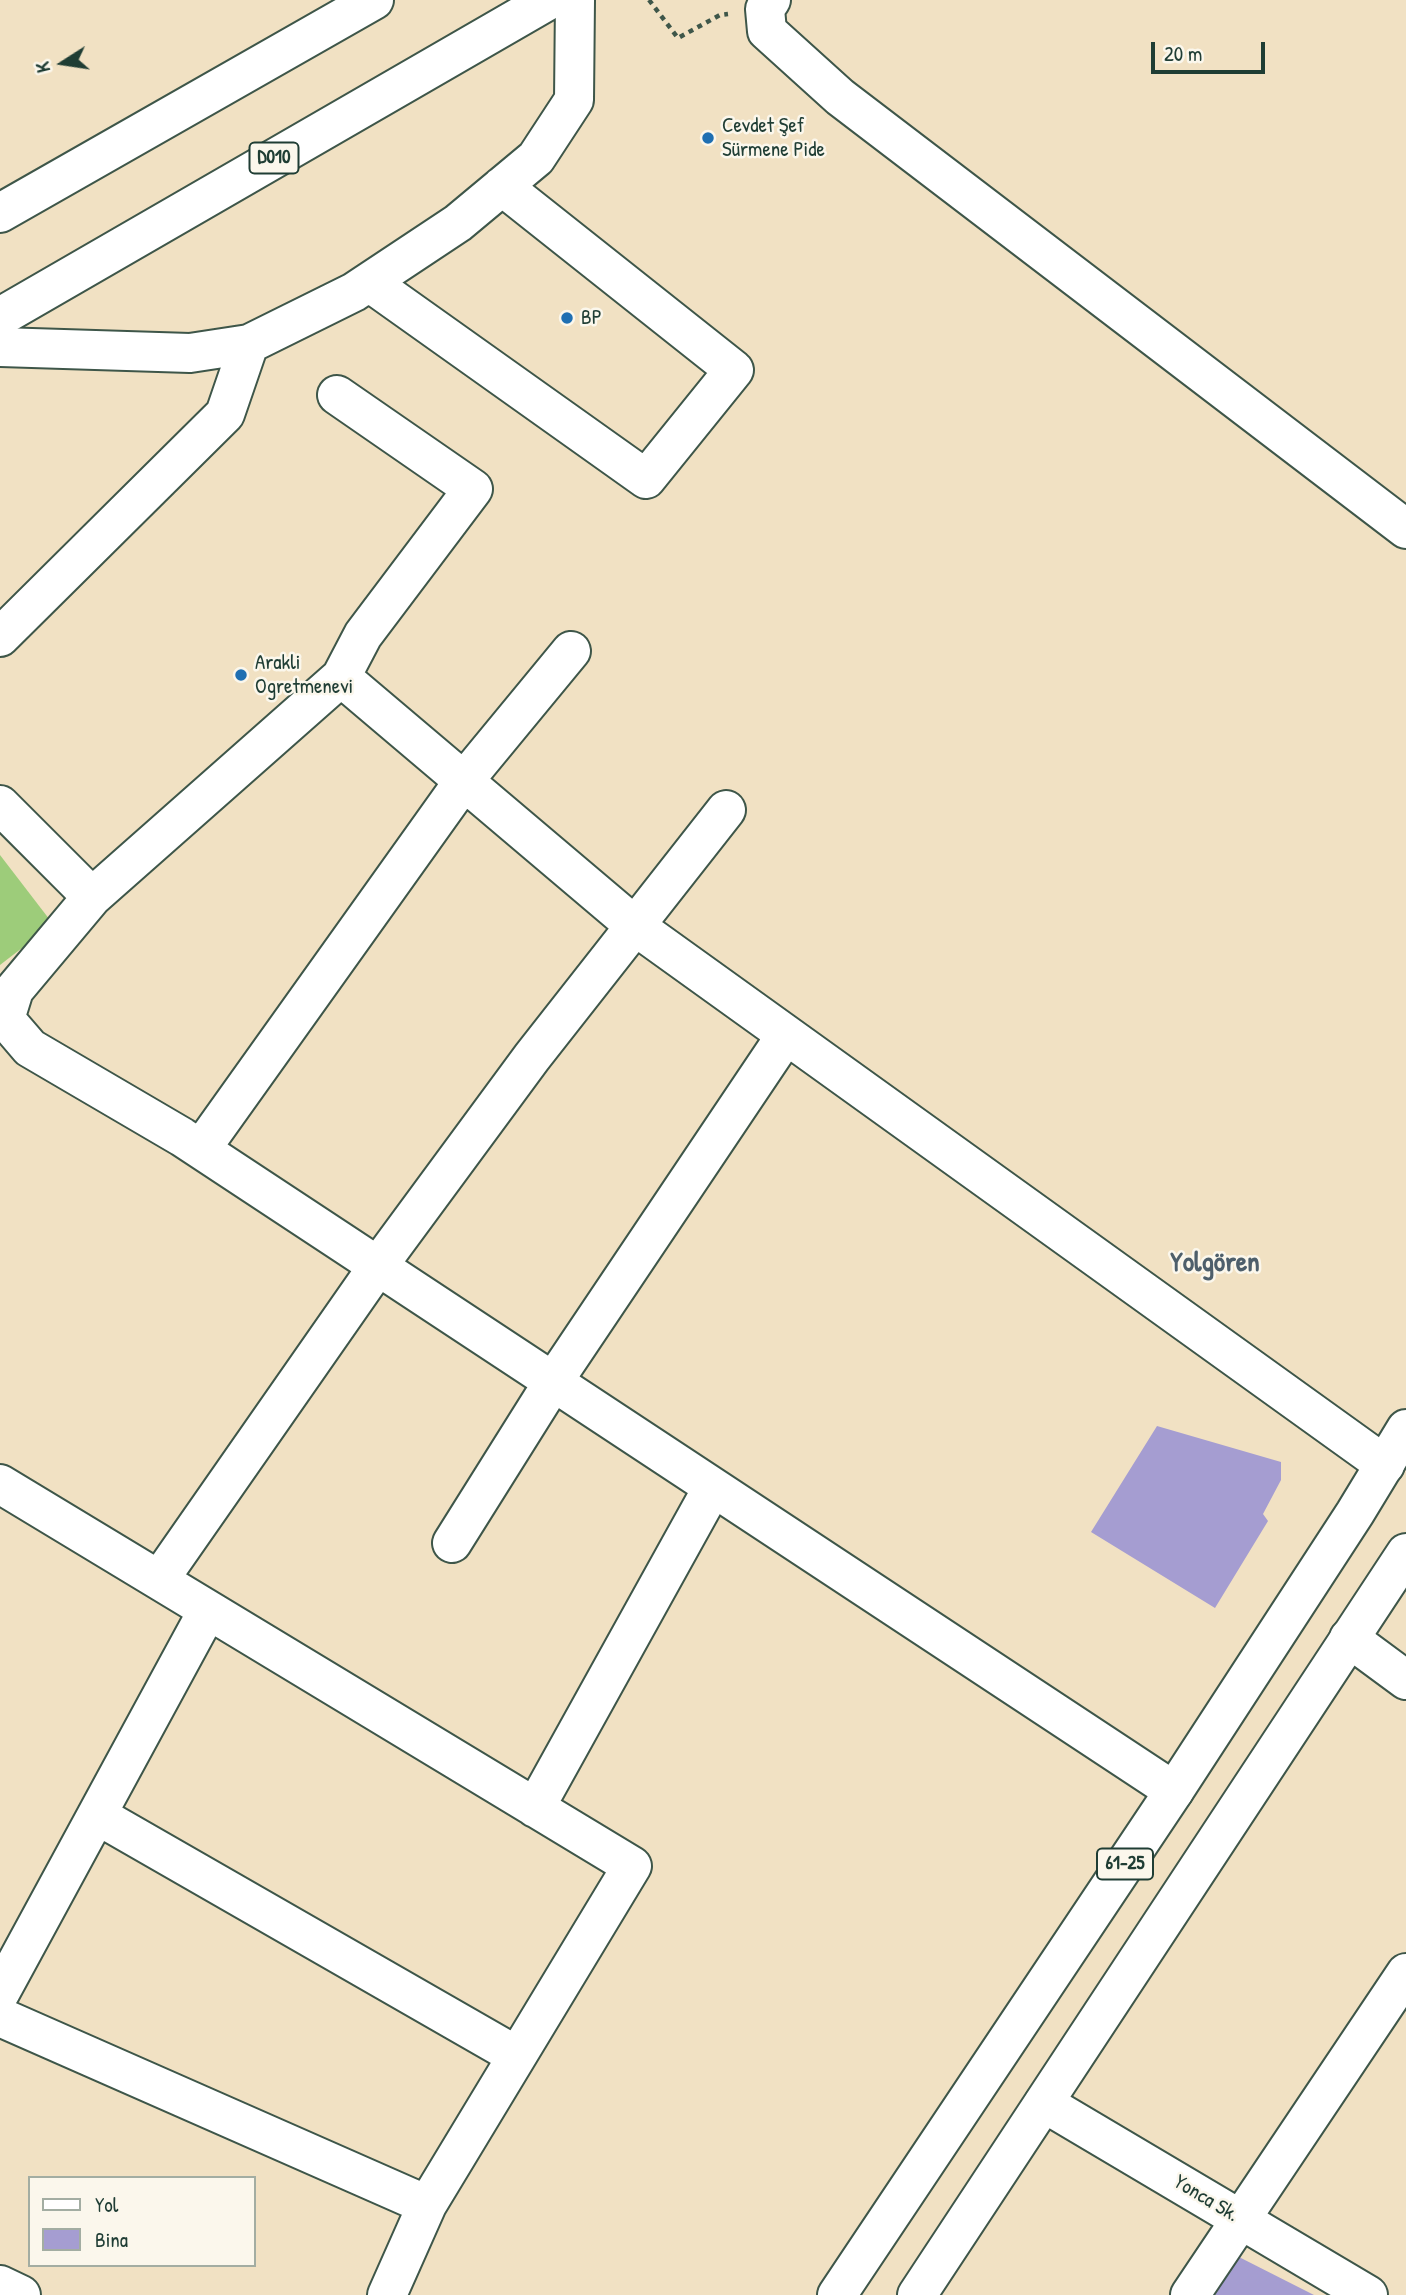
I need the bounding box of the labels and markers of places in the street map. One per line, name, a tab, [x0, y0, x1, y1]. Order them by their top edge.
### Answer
place label: Cevdet Şef Sürmene Pide	[722, 113, 825, 163]
marker: Cevdet Şef Sürmene Pide	[700, 130, 716, 146]
place label: BP	[581, 305, 602, 331]
marker: BP	[559, 310, 575, 326]
place label: Arakli Ogretmenevi	[255, 650, 353, 700]
marker: Arakli Ogretmenevi	[233, 667, 249, 683]

